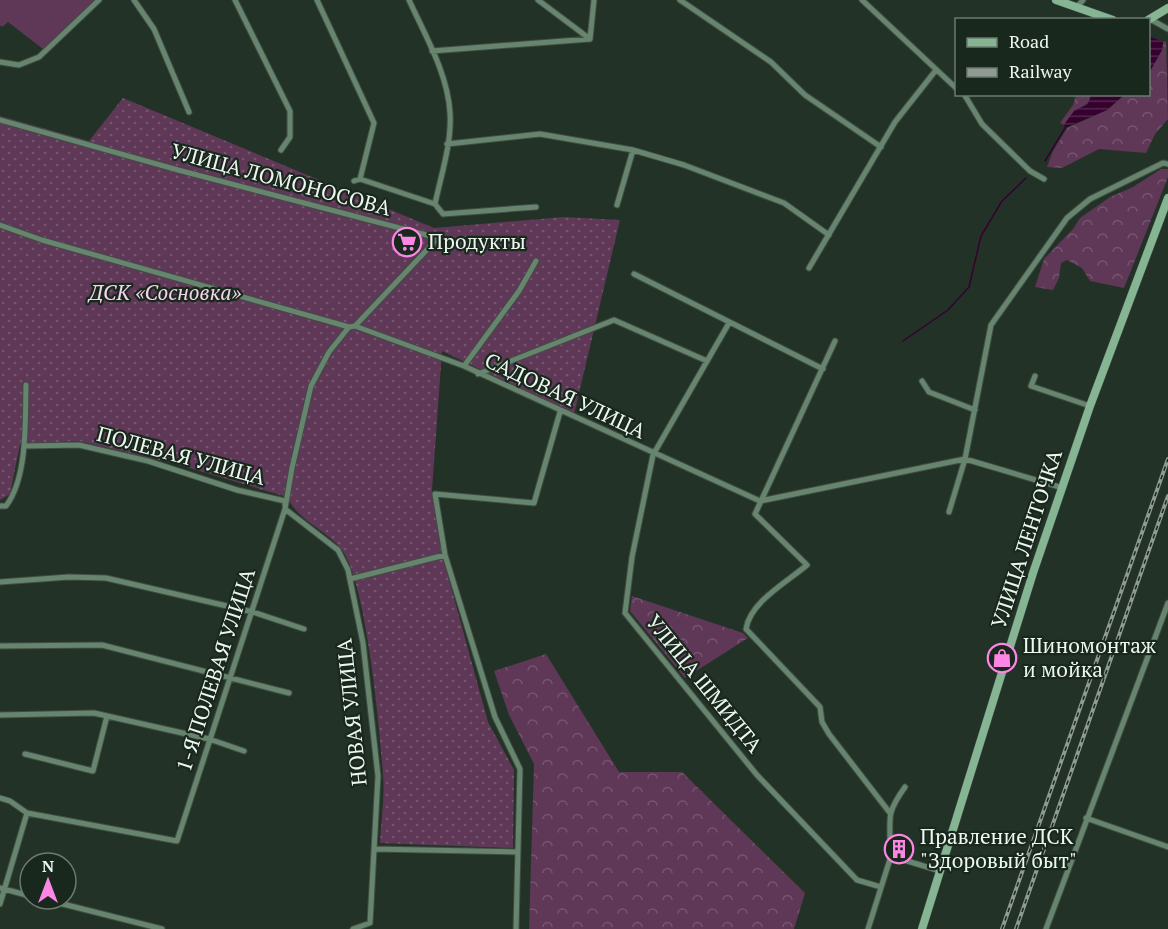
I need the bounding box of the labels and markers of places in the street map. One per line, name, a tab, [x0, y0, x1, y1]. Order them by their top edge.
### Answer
supermarket icon: Продукты	[391, 226, 423, 258]
place label: Продукты	[428, 227, 526, 255]
place label: Шиномонтаж и мойка	[1023, 631, 1157, 683]
shop icon: Шиномонтаж и мойка	[986, 642, 1018, 674]
place label: Правление ДСК "Здоровый быт"	[920, 822, 1077, 874]
building icon: Правление ДСК "Здоровый быт"	[883, 833, 915, 865]

